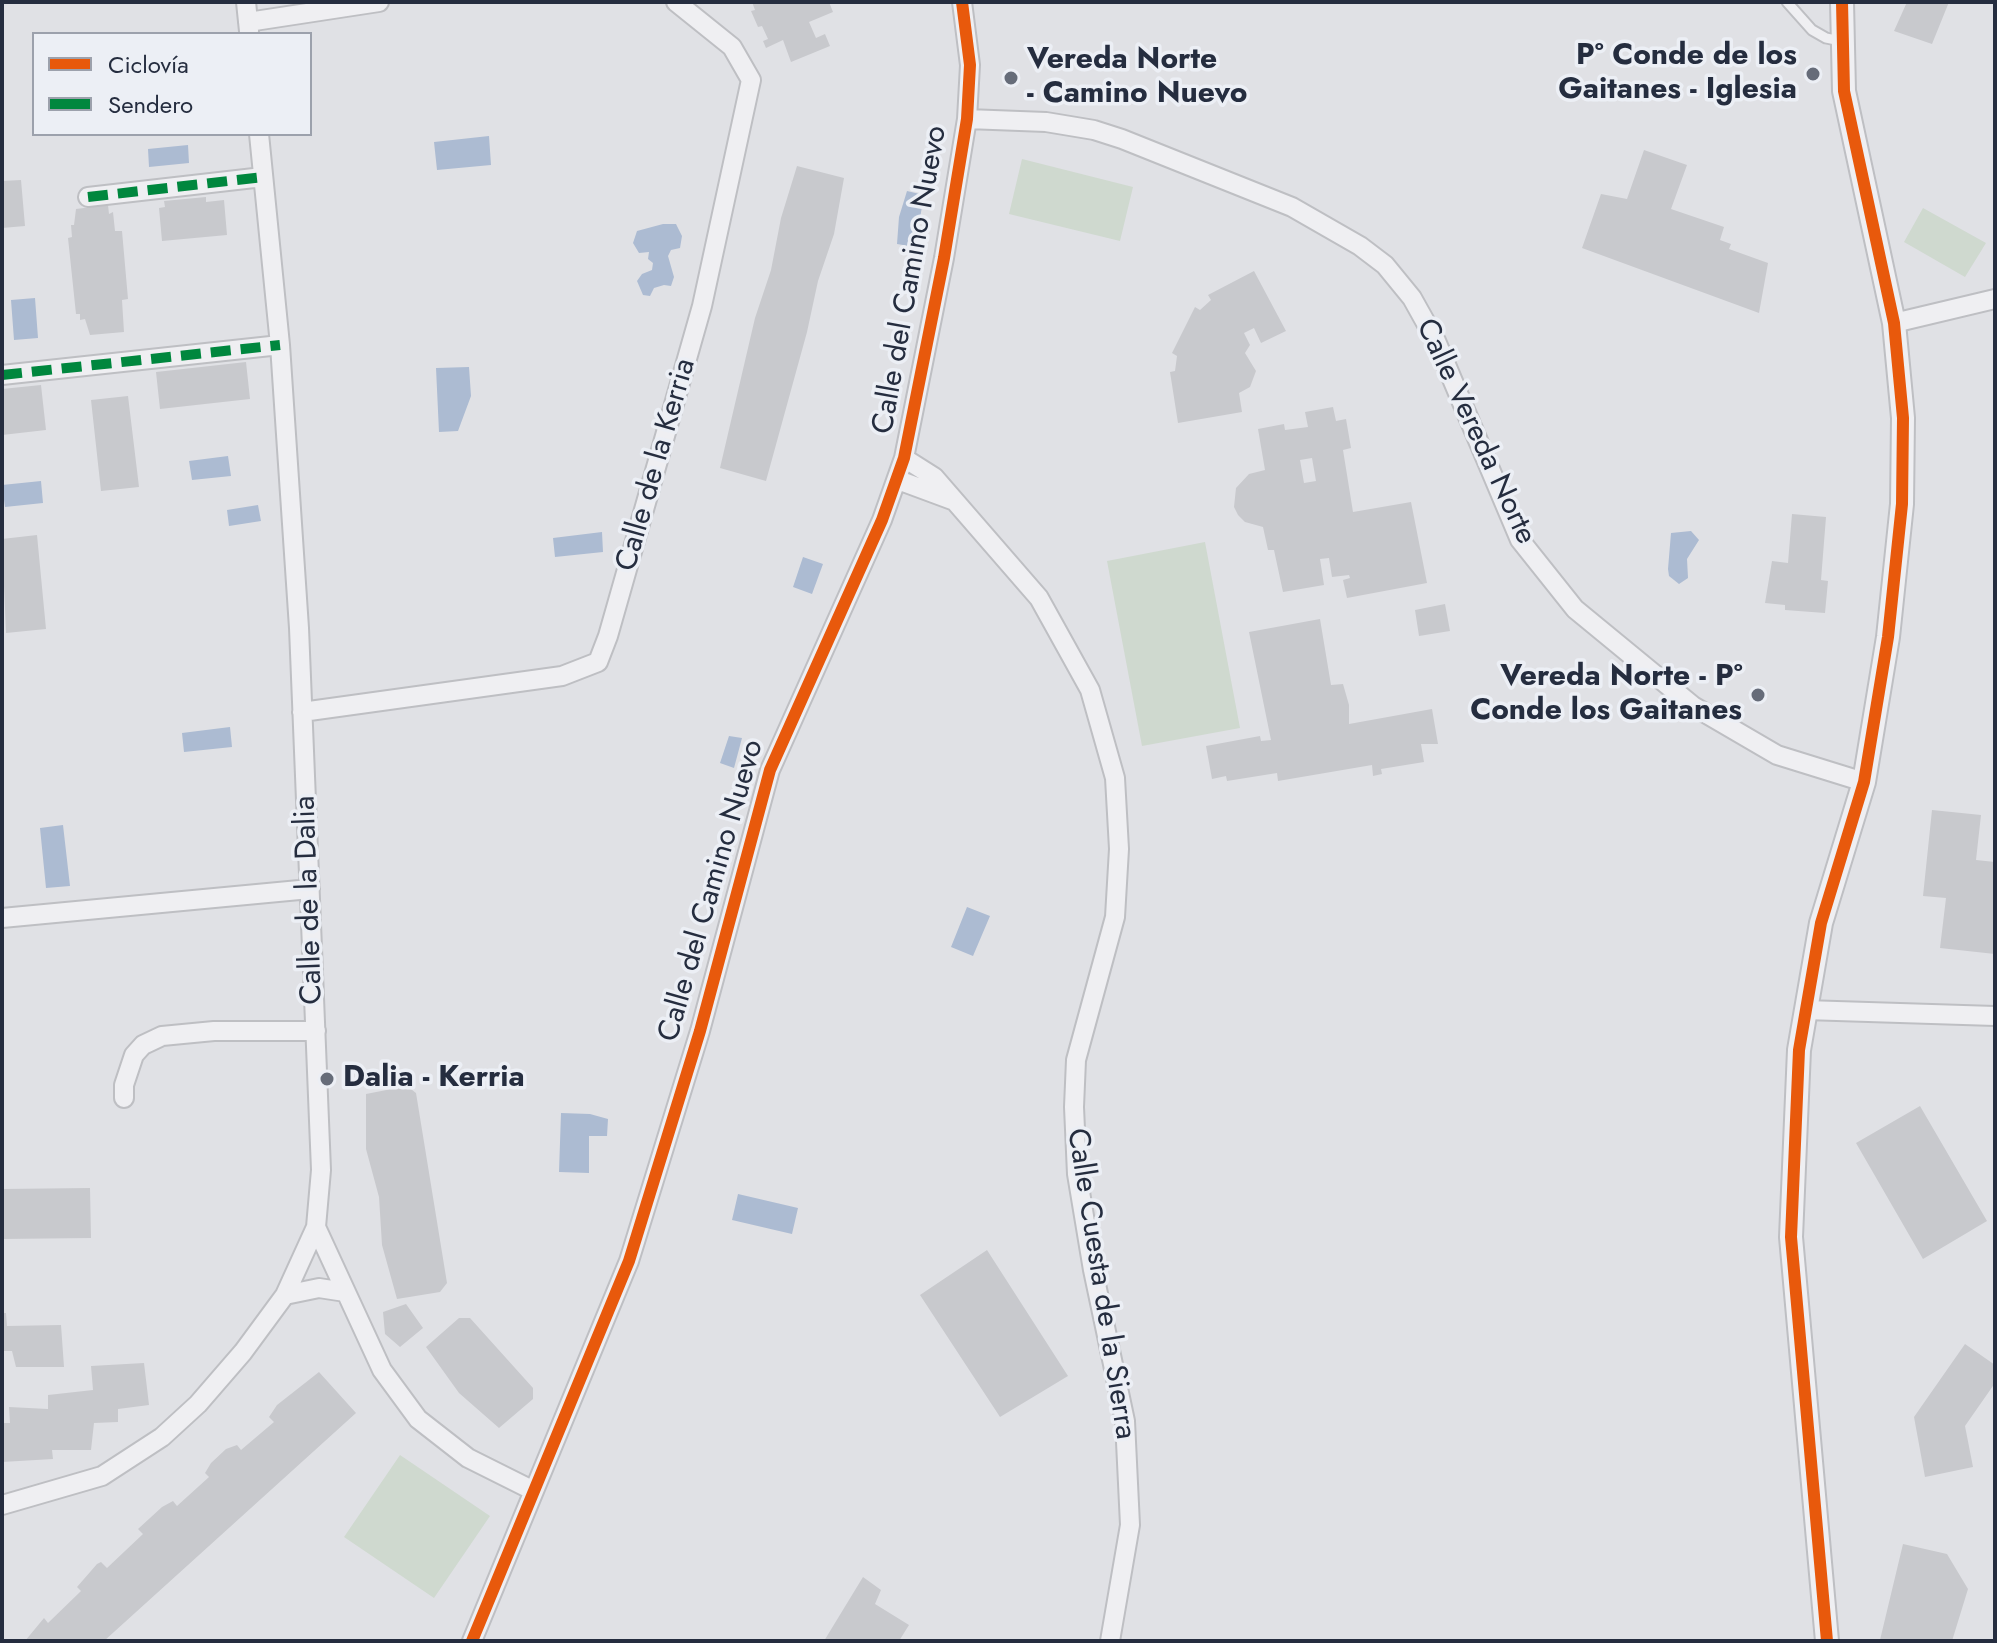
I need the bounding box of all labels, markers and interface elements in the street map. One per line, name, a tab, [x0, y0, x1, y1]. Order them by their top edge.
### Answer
legend	[32, 32, 312, 136]
place label: Pº Conde de los Gaitanes - Iglesia	[1558, 39, 1797, 110]
place label: Vereda Norte - Camino Nuevo	[1027, 43, 1248, 114]
text: Ciclovía	[108, 47, 189, 82]
marker: Pº Conde de los Gaitanes - Iglesia	[1804, 65, 1822, 83]
marker: Vereda Norte - Camino Nuevo	[1002, 69, 1020, 87]
text: Sendero	[108, 87, 193, 122]
street label: Calle del Camino Nuevo	[866, 123, 956, 437]
street label: Calle Vereda Norte	[1407, 314, 1543, 550]
street label: Calle de la Kerria	[609, 355, 705, 575]
place label: Vereda Norte - Pº Conde los Gaitanes	[1470, 660, 1742, 730]
marker: Vereda Norte - Pº Conde los Gaitanes	[1749, 686, 1767, 704]
street label: Calle del Camino Nuevo	[652, 736, 772, 1046]
street label: Calle de la Dalia	[288, 795, 332, 1005]
place label: Dalia - Kerria	[343, 1061, 525, 1097]
marker: Dalia - Kerria	[318, 1070, 336, 1088]
street label: Calle Cuesta de la Sierra	[1058, 1126, 1142, 1442]

